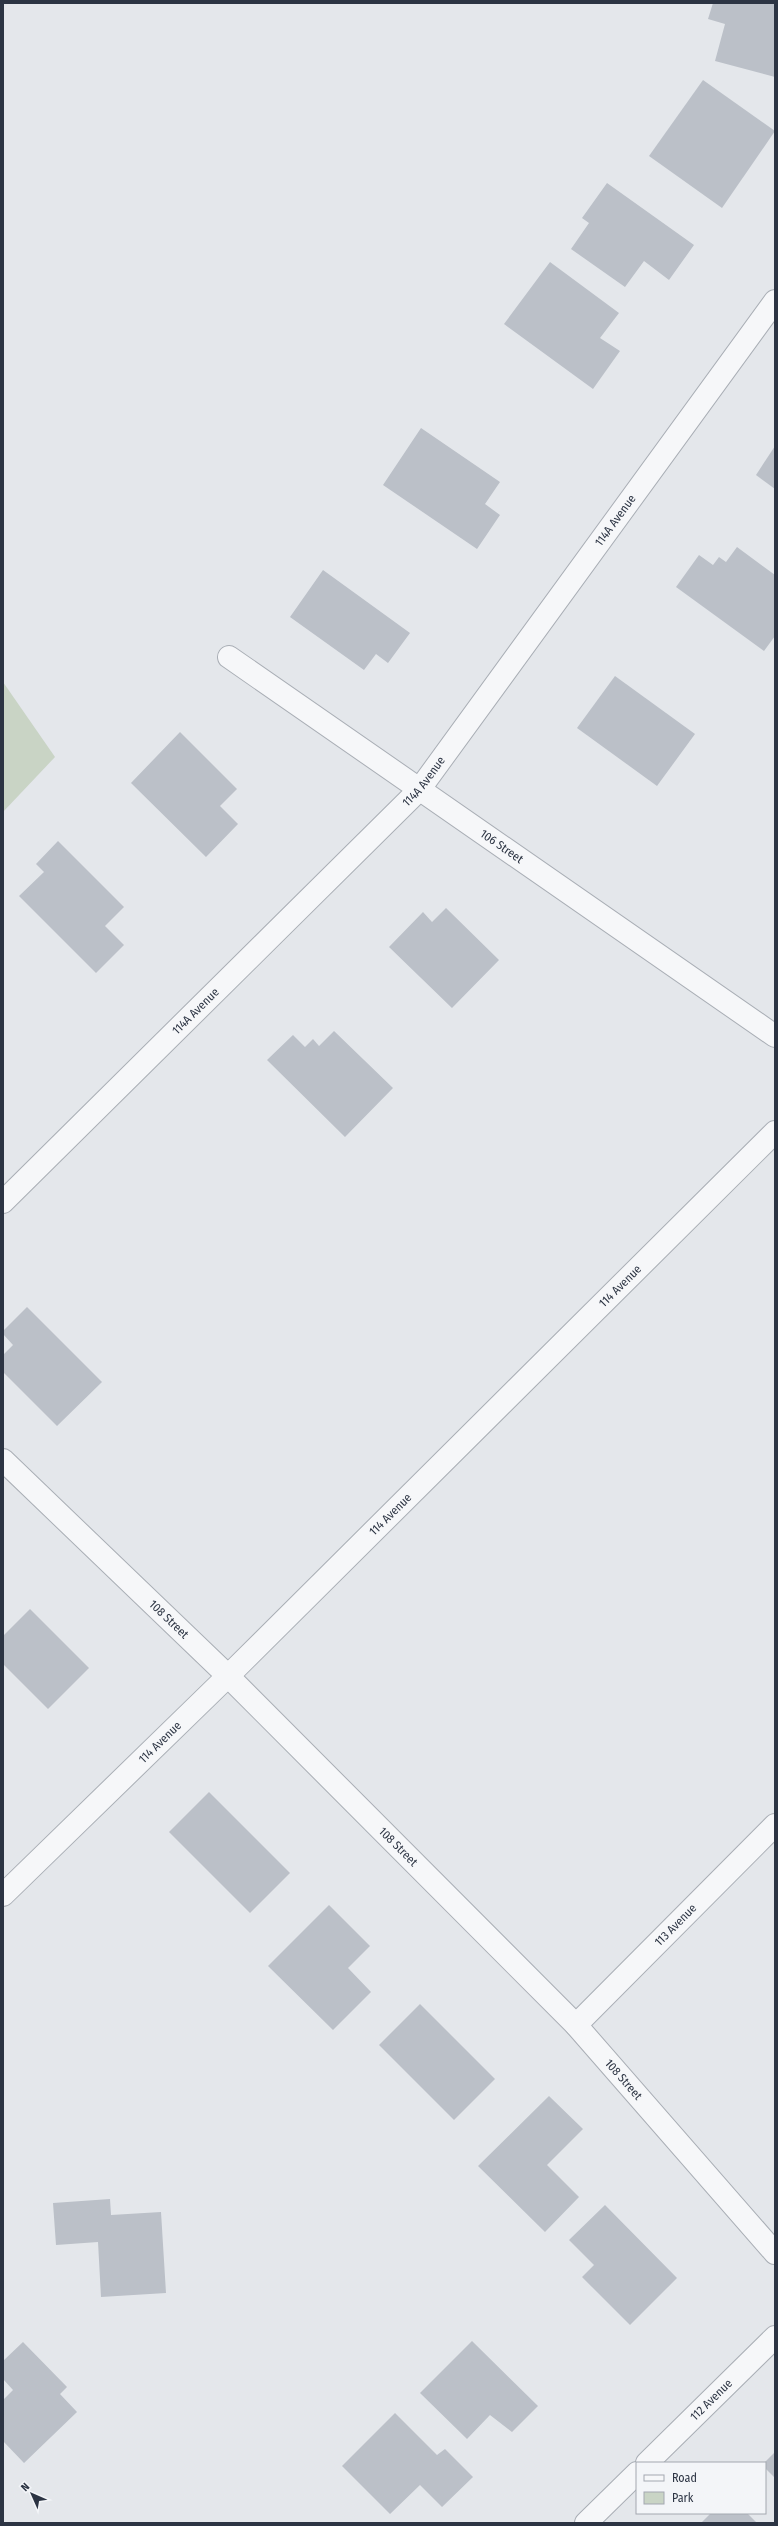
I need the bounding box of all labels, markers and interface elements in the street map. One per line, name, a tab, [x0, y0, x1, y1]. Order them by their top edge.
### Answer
street label: 114A Avenue	[592, 492, 639, 549]
street label: 114A Avenue	[399, 754, 448, 809]
street label: 106 Street	[477, 827, 526, 866]
street label: 114A Avenue	[169, 985, 222, 1037]
street label: 114 Avenue	[596, 1262, 644, 1310]
street label: 114 Avenue	[366, 1490, 414, 1538]
street label: 108 Street	[146, 1597, 192, 1641]
street label: 114 Avenue	[136, 1718, 184, 1766]
street label: 108 Street	[376, 1824, 421, 1869]
street label: 113 Avenue	[652, 1901, 699, 1949]
street label: 108 Street	[602, 2056, 645, 2103]
street label: 112 Avenue	[687, 2376, 735, 2424]
legend	[636, 2462, 766, 2514]
text: Road	[672, 2471, 697, 2485]
north arrow	[12, 2474, 52, 2514]
text: N	[18, 2480, 32, 2494]
text: Park	[672, 2491, 694, 2505]

